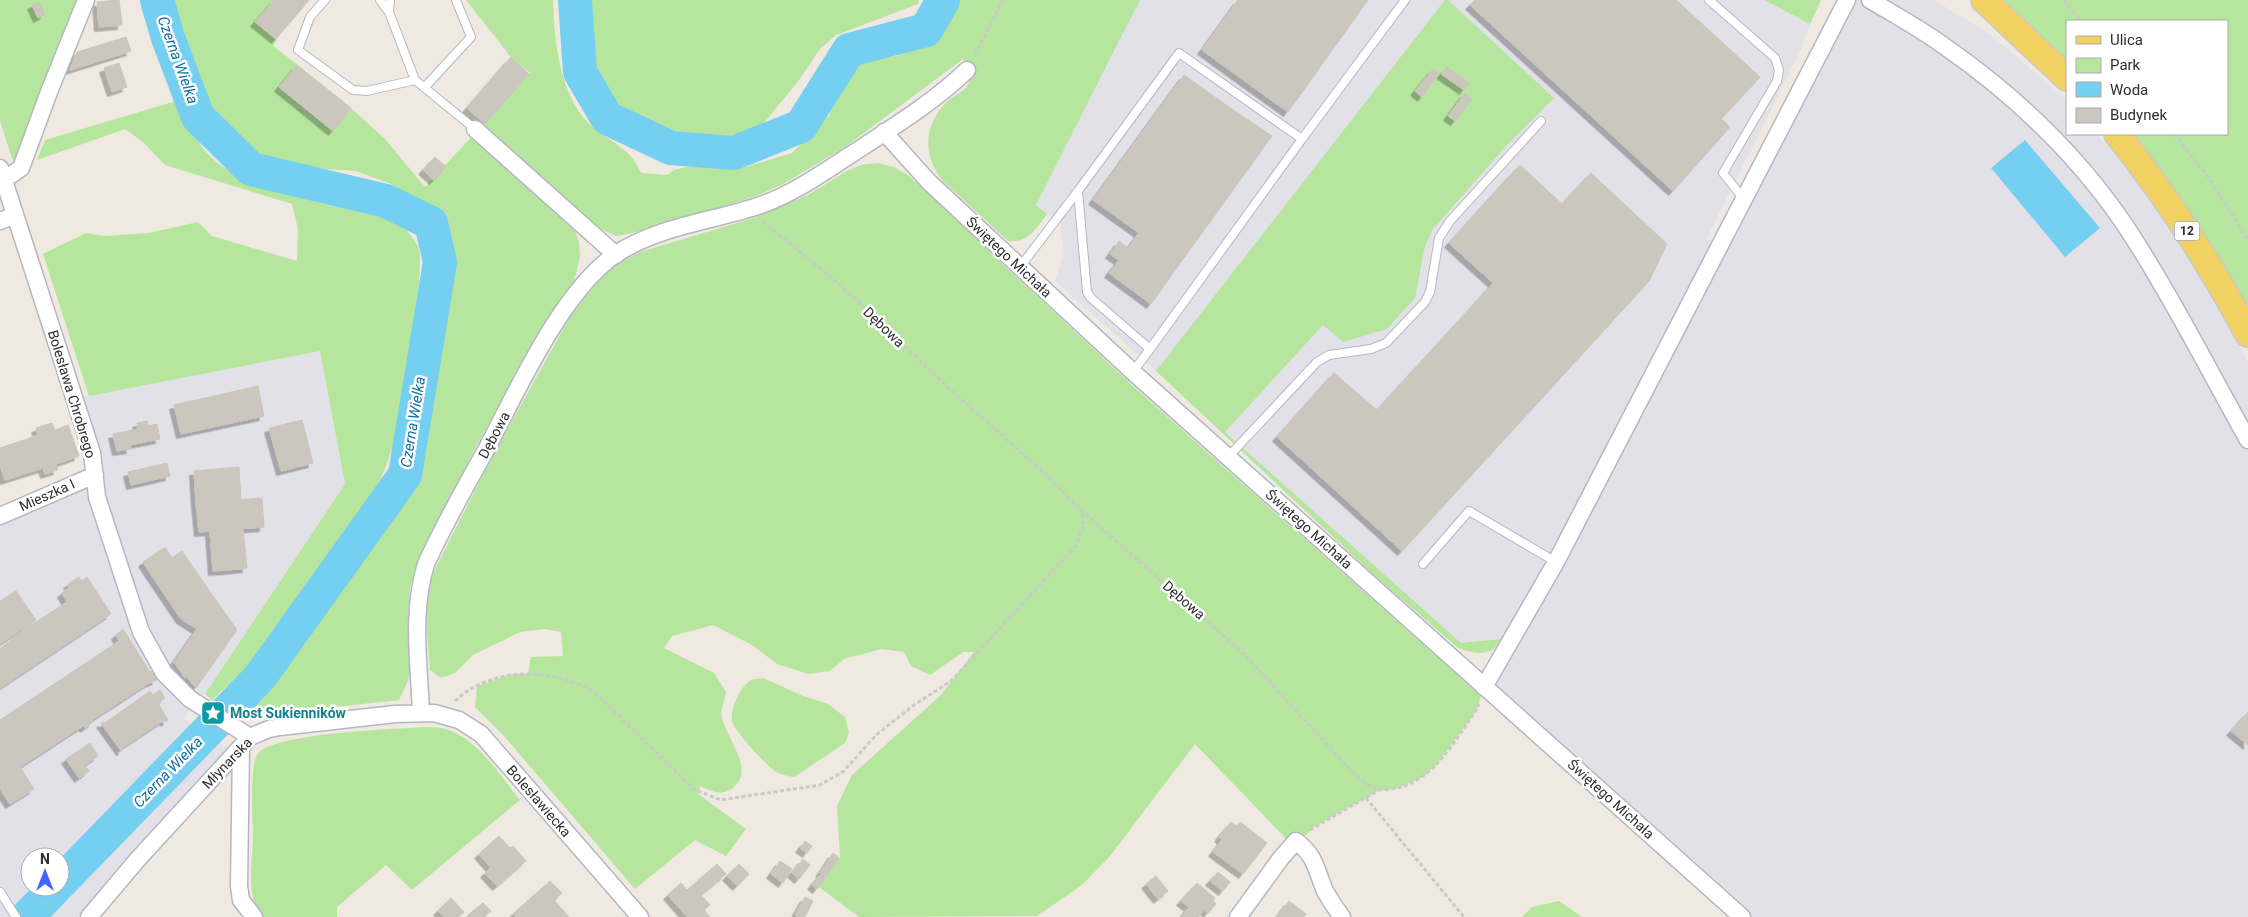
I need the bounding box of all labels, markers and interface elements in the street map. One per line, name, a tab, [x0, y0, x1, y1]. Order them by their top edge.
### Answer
water label: Czerna Wielka	[154, 14, 202, 106]
legend	[2066, 20, 2228, 135]
text: Ulica	[2110, 31, 2143, 49]
text: Park	[2110, 56, 2141, 74]
text: Woda	[2110, 81, 2148, 99]
text: Budynek	[2110, 106, 2167, 124]
street label: Świętego Michała	[963, 213, 1056, 301]
road number: 12	[2174, 222, 2200, 240]
street label: Dębowa	[860, 304, 908, 350]
street label: Bolesława Chrobrego	[45, 328, 99, 460]
water label: Czerna Wielka	[397, 375, 429, 469]
street label: Dębowa	[475, 409, 513, 461]
street label: Mieszka I	[17, 476, 77, 514]
street label: Świętego Michała	[1263, 485, 1356, 572]
street label: Dębowa	[1160, 577, 1208, 623]
place icon: Most Sukienników	[200, 700, 226, 726]
place label: Most Sukienników	[230, 705, 347, 721]
water label: Czerna Wielka	[130, 733, 206, 811]
street label: Młynarska	[199, 734, 255, 792]
street label: Świętego Michała	[1565, 755, 1658, 842]
street label: Bolesławiecka	[504, 762, 574, 840]
north arrow	[20, 847, 70, 897]
text: N	[40, 851, 50, 867]

